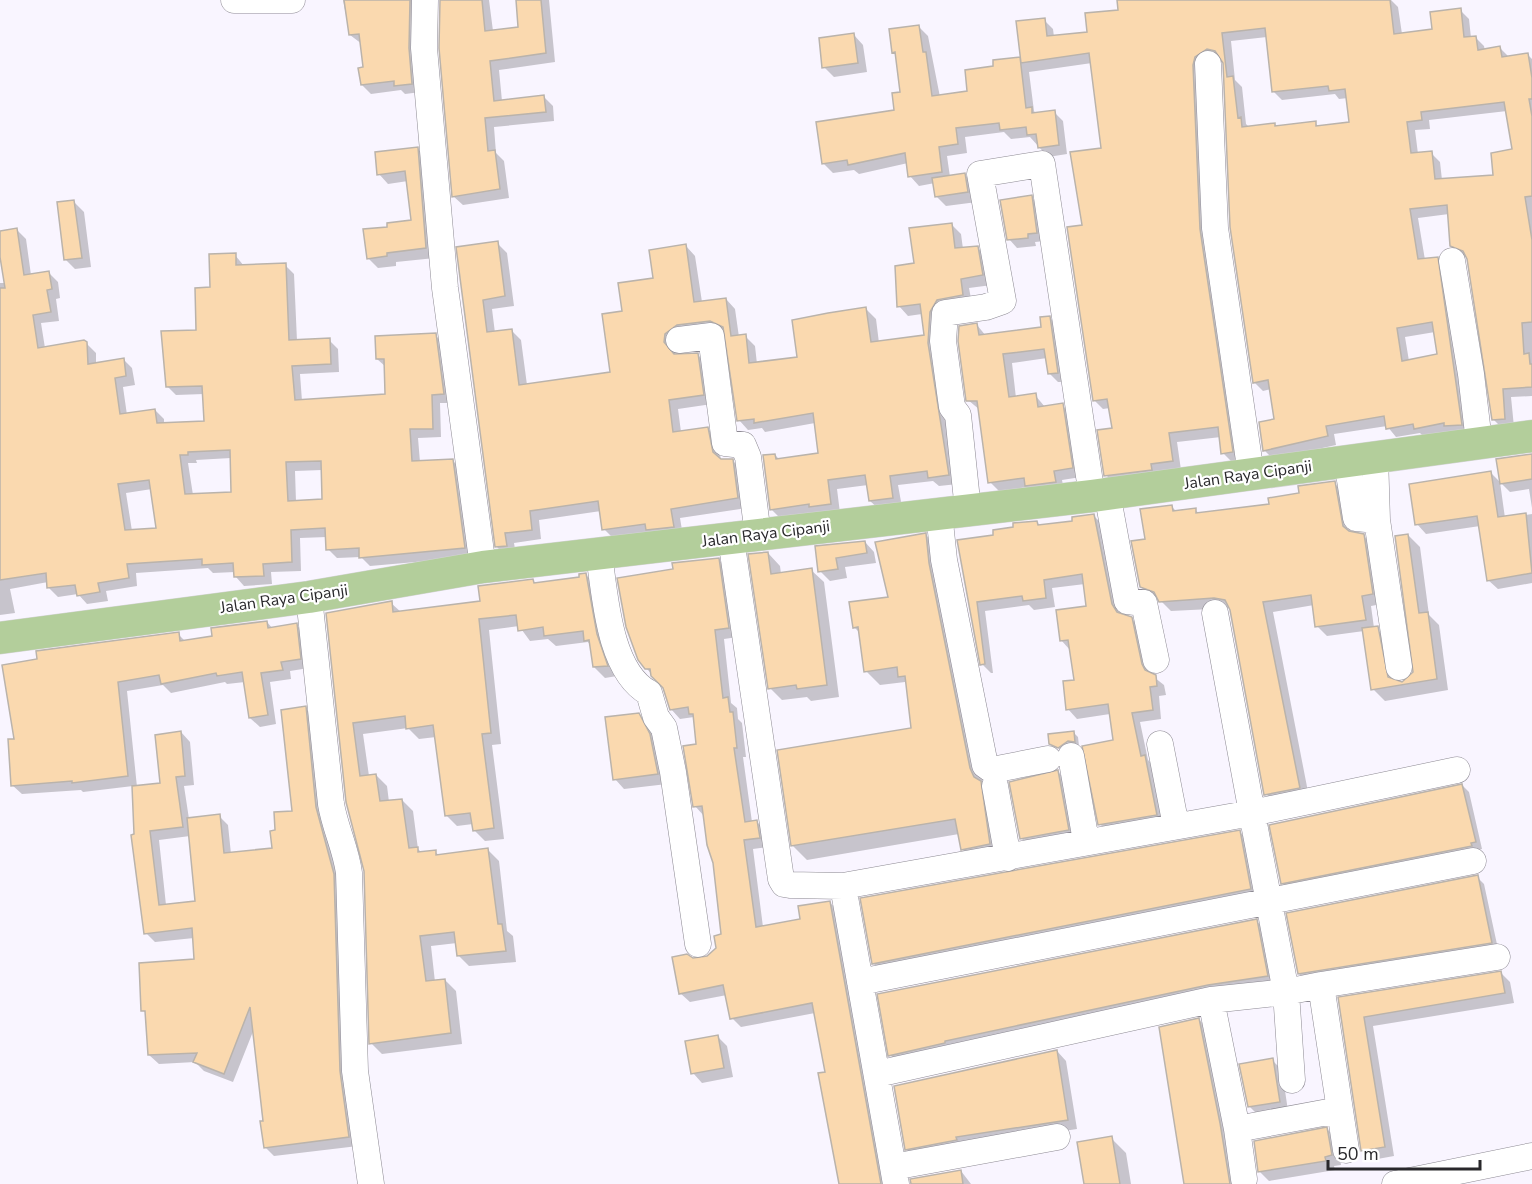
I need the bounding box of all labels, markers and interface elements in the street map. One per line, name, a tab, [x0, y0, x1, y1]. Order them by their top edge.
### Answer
street label: Jalan Raya Cipanji	[1182, 455, 1313, 495]
street label: Jalan Raya Cipanji	[700, 515, 831, 553]
street label: Jalan Raya Cipanji	[218, 579, 349, 619]
scale bar	[1328, 1133, 1480, 1171]
text: 50 m	[1337, 1142, 1379, 1166]

